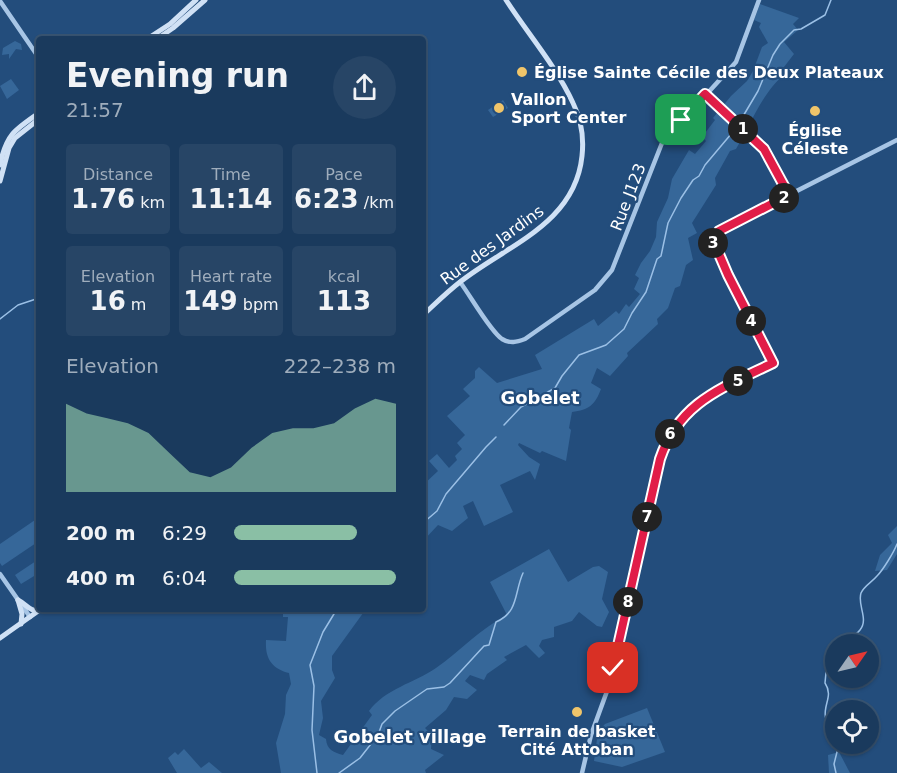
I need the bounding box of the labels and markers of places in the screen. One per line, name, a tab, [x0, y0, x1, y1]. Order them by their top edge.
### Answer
place label: Église Sainte Cécile des Deux Plateaux	[534, 63, 885, 82]
marker: Église Sainte Cécile des Deux Plateaux	[515, 65, 529, 79]
place label: Vallon Sport Center	[511, 90, 627, 127]
pin	[655, 94, 706, 145]
marker: Vallon Sport Center	[492, 101, 506, 115]
marker: Église Céleste	[808, 104, 822, 118]
pin: 1	[728, 114, 758, 144]
place label: Église Céleste	[782, 121, 849, 158]
pin: 2	[769, 183, 799, 213]
pin: 3	[698, 228, 728, 258]
pin: 4	[736, 306, 766, 336]
pin: 5	[723, 366, 753, 396]
pin: 6	[655, 419, 685, 449]
pin: 7	[632, 502, 662, 532]
pin: 8	[613, 587, 643, 617]
pin	[587, 642, 638, 693]
marker: Terrain de basket Cité Attoban	[570, 705, 584, 719]
place label: Terrain de basket Cité Attoban	[498, 722, 656, 759]

